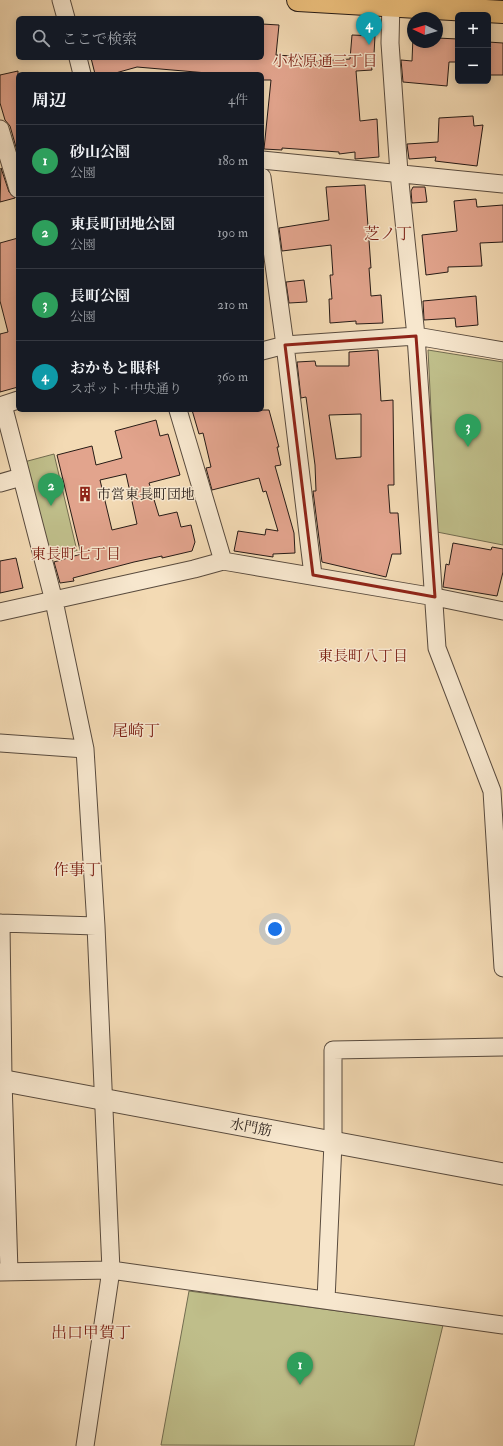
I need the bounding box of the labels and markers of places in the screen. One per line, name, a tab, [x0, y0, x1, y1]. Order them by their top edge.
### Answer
pin: 4	[356, 12, 382, 45]
pin: 3	[455, 414, 481, 447]
pin: 2	[38, 473, 64, 506]
building icon: 市営東長町団地	[76, 485, 94, 503]
place label: 市営東長町団地	[97, 486, 195, 503]
pin: 1	[287, 1352, 313, 1385]

